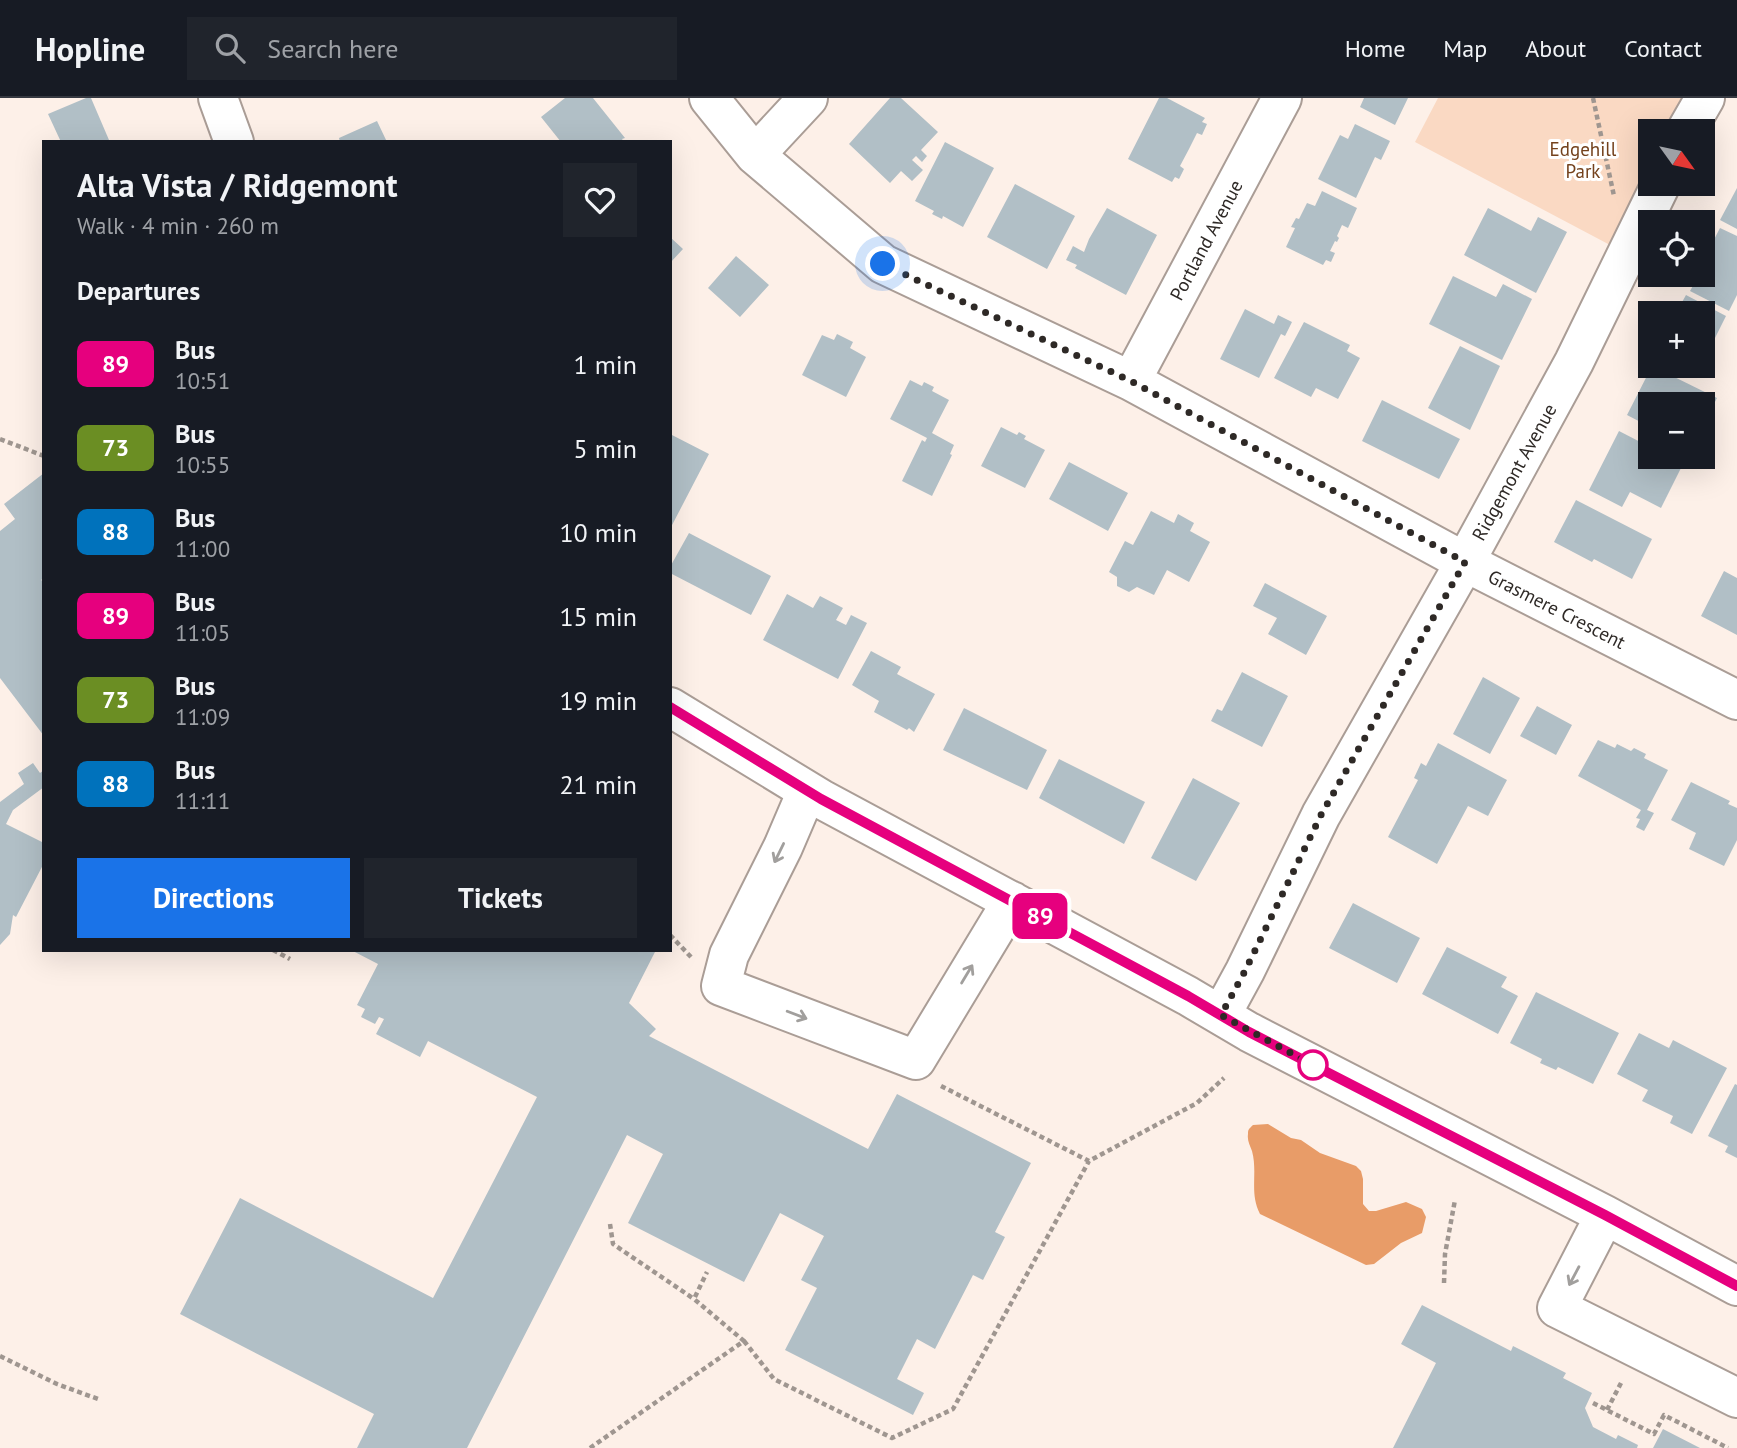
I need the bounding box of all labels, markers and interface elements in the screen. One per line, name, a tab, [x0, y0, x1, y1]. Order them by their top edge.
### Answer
search box	[187, 17, 677, 80]
text: Hopline	[35, 27, 145, 70]
icon: search	[211, 29, 249, 67]
text: Search here	[267, 32, 398, 65]
text: Home	[1345, 33, 1405, 64]
text: Map	[1443, 33, 1487, 64]
text: About	[1525, 33, 1586, 64]
text: Contact	[1624, 33, 1702, 64]
north arrow	[1638, 119, 1715, 196]
map controls	[1638, 119, 1715, 469]
park label: Edgehill Park	[1550, 137, 1617, 183]
text: Alta Vista / Ridgemont	[77, 163, 397, 206]
button: heart	[563, 163, 637, 237]
street label: Portland Avenue	[1164, 176, 1248, 304]
button: locate	[1638, 210, 1715, 287]
text: Walk · 4 min · 260 m	[77, 211, 279, 240]
your location	[865, 246, 900, 281]
text: Departures	[77, 274, 200, 307]
button: +	[1638, 301, 1715, 378]
text: Bus	[175, 333, 215, 366]
text: 89	[102, 348, 129, 379]
text: 1 min	[574, 348, 637, 381]
text: 10:51	[175, 366, 230, 395]
button: −	[1638, 392, 1715, 469]
street label: Ridgemont Avenue	[1466, 399, 1562, 545]
text: Bus	[175, 417, 215, 450]
text: 73	[102, 432, 129, 463]
text: 5 min	[574, 432, 637, 465]
text: 10:55	[175, 450, 230, 479]
text: Bus	[175, 501, 215, 534]
text: 88	[102, 516, 129, 547]
text: 10 min	[559, 516, 637, 549]
text: 11:00	[175, 534, 230, 563]
street label: Grasmere Crescent	[1484, 564, 1630, 654]
text: Bus	[175, 585, 215, 618]
text: 89	[102, 600, 129, 631]
text: 15 min	[559, 600, 637, 633]
text: 11:05	[175, 618, 230, 647]
text: Bus	[175, 669, 215, 702]
text: 73	[102, 684, 129, 715]
text: 19 min	[559, 684, 637, 717]
text: 11:09	[175, 702, 230, 731]
text: Bus	[175, 753, 215, 786]
text: 88	[102, 768, 129, 799]
text: 21 min	[559, 768, 637, 801]
text: 11:11	[175, 786, 230, 815]
one-way arrow	[772, 842, 786, 863]
button: Directions	[77, 858, 350, 938]
button: Tickets	[364, 858, 637, 938]
line badge: 89	[1009, 893, 1072, 939]
text: 89	[1026, 900, 1054, 931]
one-way arrow	[960, 964, 974, 984]
one-way arrow	[786, 1010, 808, 1022]
unlabelled marker	[1298, 1050, 1328, 1080]
one-way arrow	[1566, 1265, 1580, 1286]

